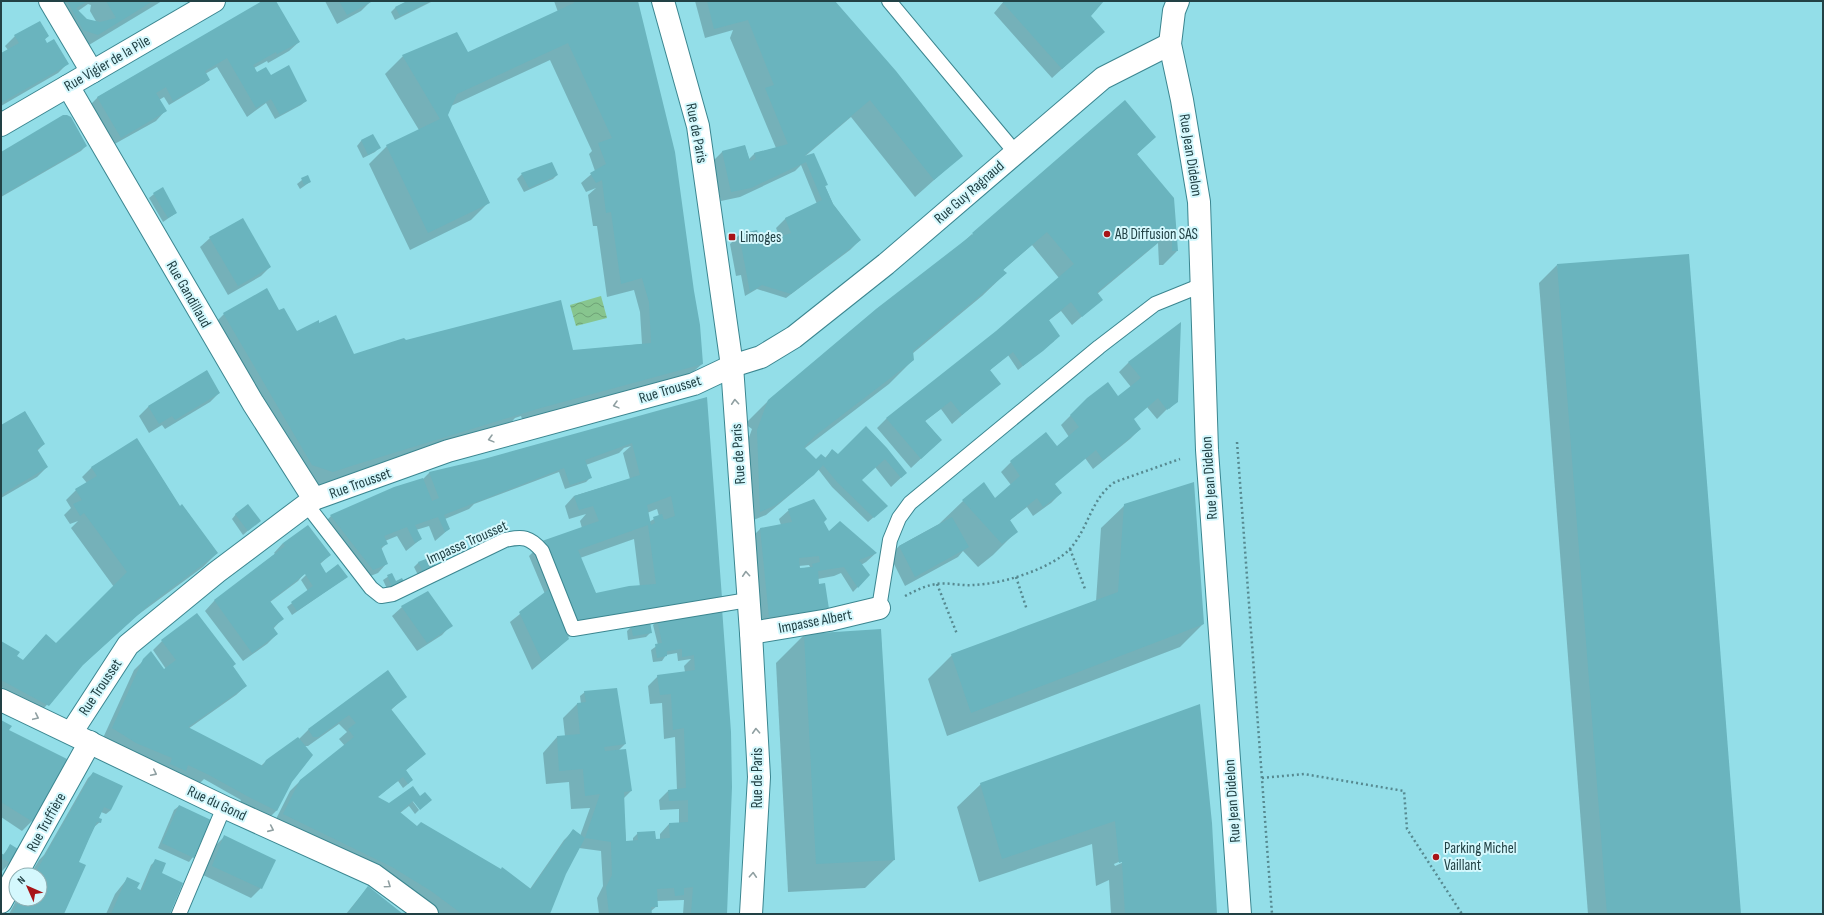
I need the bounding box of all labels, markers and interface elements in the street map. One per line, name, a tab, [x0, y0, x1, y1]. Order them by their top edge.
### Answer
street label: Rue Vigier de la Pile	[61, 31, 154, 96]
street label: Rue de Paris	[681, 101, 712, 165]
street label: Rue Jean Didelon	[1175, 113, 1206, 198]
street label: Rue Guy Ragnaud	[930, 157, 1008, 228]
place label: AB Diffusion SAS	[1114, 225, 1198, 244]
place label: Limoges	[740, 228, 782, 247]
marker: AB Diffusion SAS	[1102, 229, 1112, 239]
marker: Limoges	[727, 232, 737, 242]
street label: Rue Gandillaud	[162, 257, 215, 331]
street label: Rue Trousset	[637, 371, 704, 408]
one-way arrow	[730, 399, 739, 405]
one-way arrow	[613, 400, 620, 409]
street label: Rue de Paris	[727, 423, 750, 485]
one-way arrow	[488, 434, 495, 443]
street label: Rue Jean Didelon	[1197, 436, 1222, 520]
street label: Rue Trousset	[327, 463, 394, 503]
street label: Impasse Trousset	[424, 516, 511, 569]
one-way arrow	[742, 571, 750, 577]
street label: Impasse Albert	[777, 605, 854, 638]
street label: Rue Trousset	[75, 655, 127, 719]
one-way arrow	[32, 712, 40, 720]
one-way arrow	[752, 728, 761, 734]
street label: Rue de Paris	[748, 748, 767, 808]
street label: Rue Jean Didelon	[1220, 759, 1245, 843]
one-way arrow	[149, 768, 157, 776]
street label: Rue du Gond	[184, 782, 249, 825]
street label: Rue Truffière	[22, 789, 70, 855]
one-way arrow	[267, 824, 274, 832]
place label: Parking Michel Vaillant	[1444, 839, 1516, 875]
marker: Parking Michel Vaillant	[1431, 852, 1441, 862]
north arrow	[8, 867, 48, 907]
one-way arrow	[749, 872, 758, 878]
text: N	[15, 874, 28, 887]
one-way arrow	[384, 880, 391, 888]

